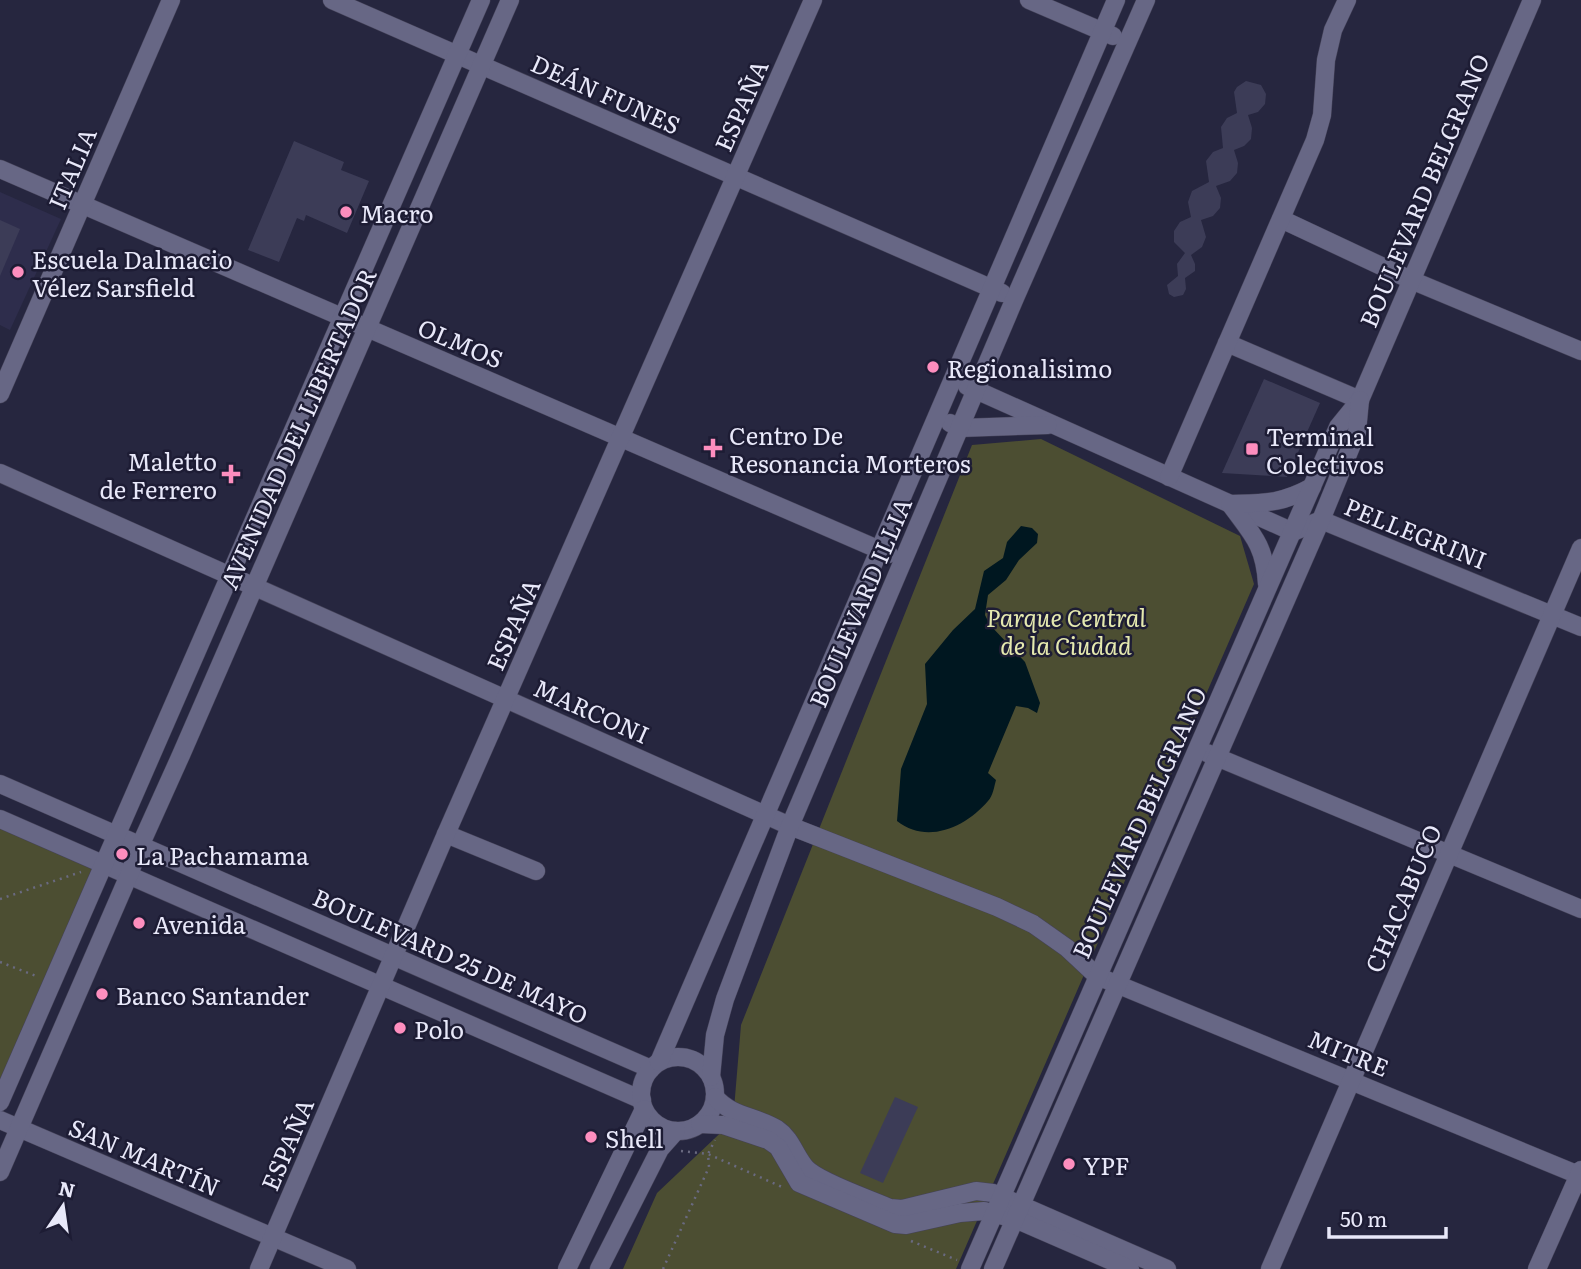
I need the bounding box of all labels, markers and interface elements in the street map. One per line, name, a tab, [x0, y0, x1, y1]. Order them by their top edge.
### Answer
street label: DEÁN FUNES	[526, 44, 686, 142]
street label: BOULEVARD BELGRANO	[1349, 48, 1497, 332]
street label: ESPAÑA	[704, 53, 776, 156]
street label: ITALIA	[38, 121, 104, 214]
place label: Macro	[360, 195, 434, 230]
marker: Macro	[338, 204, 354, 220]
place label: Escuela Dalmacio Vélez Sarsfield	[32, 241, 233, 304]
street label: AVENIDAD DEL LIBERTADOR	[210, 262, 384, 594]
marker: Escuela Dalmacio Vélez Sarsfield	[10, 264, 26, 280]
street label: OLMOS	[413, 308, 509, 376]
place label: Regionalisimo	[947, 350, 1112, 385]
marker: Regionalisimo	[925, 359, 941, 375]
place label: Centro De Resonancia Morteros	[729, 417, 971, 480]
place label: Terminal Colectivos	[1266, 418, 1384, 481]
marker: Centro De Resonancia Morteros	[703, 438, 723, 458]
marker: Terminal Colectivos	[1244, 441, 1260, 457]
place label: Maletto de Ferrero	[99, 443, 217, 506]
marker: Maletto de Ferrero	[223, 466, 239, 482]
street label: PELLEGRINI	[1340, 488, 1492, 576]
street label: BOULEVARD ILLIA	[799, 491, 919, 712]
street label: ESPAÑA	[476, 572, 548, 675]
park label: Parque Central de la Ciudad	[986, 599, 1146, 662]
street label: MARCONI	[529, 669, 655, 751]
street label: BOULEVARD BELGRANO	[1062, 681, 1214, 963]
street label: CHACABUCO	[1355, 819, 1449, 977]
place label: La Pachamama	[136, 837, 309, 872]
marker: La Pachamama	[114, 846, 130, 862]
street label: BOULEVARD 25 DE MAYO	[308, 878, 594, 1032]
place label: Avenida	[153, 906, 246, 941]
marker: Avenida	[131, 915, 147, 931]
place label: Banco Santander	[116, 977, 310, 1012]
marker: Banco Santander	[94, 986, 110, 1002]
place label: Polo	[414, 1011, 464, 1046]
marker: Polo	[392, 1020, 408, 1036]
street label: MITRE	[1303, 1020, 1395, 1084]
street label: ESPAÑA	[251, 1092, 321, 1195]
street label: SAN MARTÍN	[65, 1111, 225, 1201]
place label: Shell	[605, 1120, 663, 1155]
marker: Shell	[583, 1129, 599, 1145]
place label: YPF	[1083, 1147, 1129, 1182]
marker: YPF	[1061, 1156, 1077, 1172]
north arrow	[28, 1171, 98, 1241]
scale bar	[1329, 1196, 1446, 1240]
text: 50 m	[1340, 1202, 1387, 1233]

